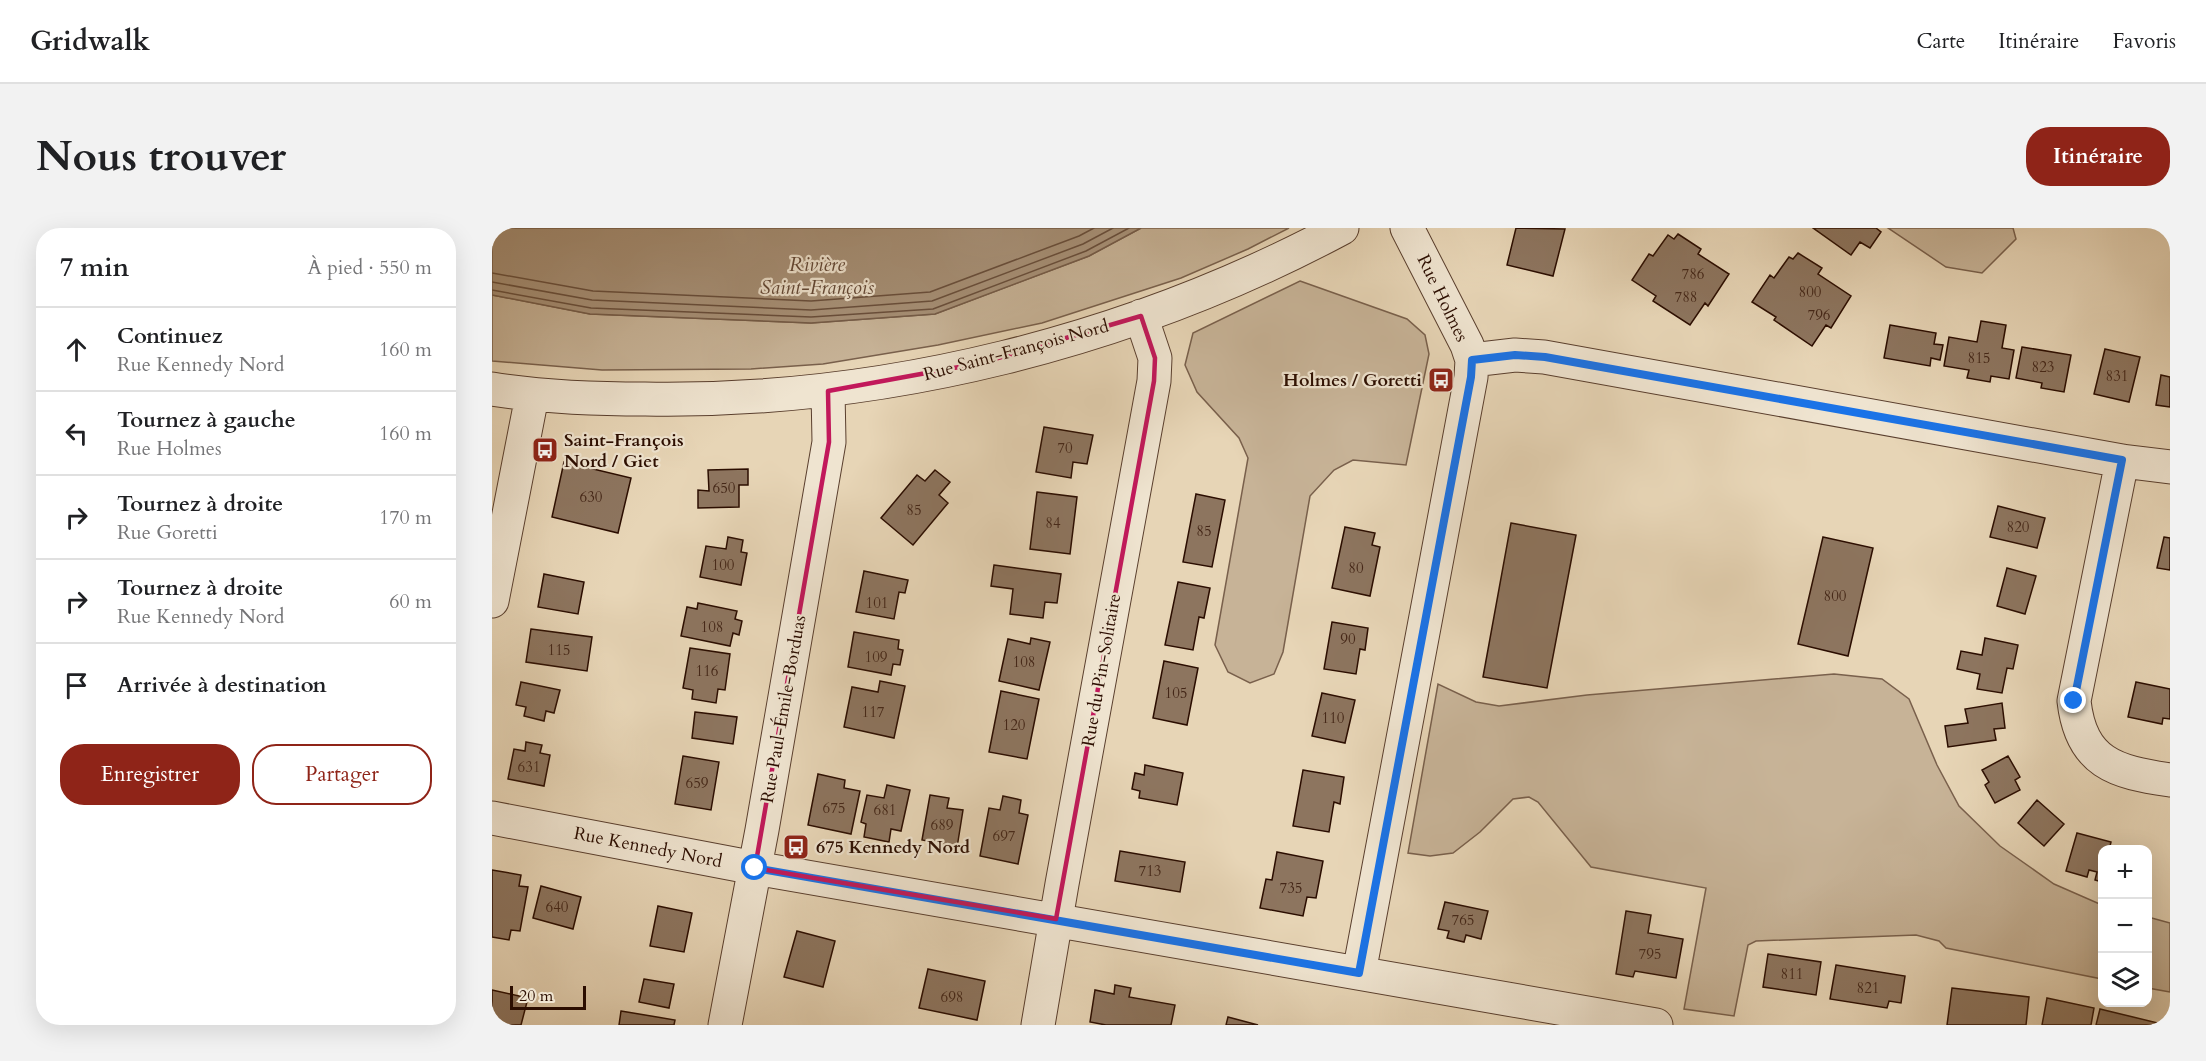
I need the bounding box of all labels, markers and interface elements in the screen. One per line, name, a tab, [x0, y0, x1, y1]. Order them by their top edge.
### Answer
text: Gridwalk	[30, 22, 150, 60]
text: Carte	[1916, 27, 1965, 56]
text: Itinéraire	[1998, 27, 2079, 56]
text: Favoris	[2112, 27, 2176, 56]
button: Itinéraire	[2026, 127, 2170, 186]
text: Nous trouver	[36, 128, 286, 185]
text: 7 min	[60, 250, 129, 285]
street label: Rue Holmes	[1411, 250, 1474, 346]
water label: Rivière Saint-François	[760, 251, 874, 301]
text: À pied · 550 m	[308, 254, 432, 281]
house number: 786	[1681, 264, 1705, 284]
house number: 800	[1798, 282, 1822, 302]
house number: 788	[1674, 287, 1698, 307]
house number: 796	[1807, 305, 1831, 325]
street label: Rue Saint-François Nord	[921, 314, 1112, 387]
text: Continuez	[117, 321, 223, 351]
icon: ahead	[60, 333, 93, 366]
text: 160 m	[379, 336, 432, 363]
house number: 815	[1967, 348, 1991, 368]
text: Rue Kennedy Nord	[117, 351, 284, 378]
house number: 823	[2031, 357, 2055, 377]
bus stop icon: Holmes / Goretti	[1426, 365, 1456, 395]
house number: 831	[2105, 366, 2129, 386]
place label: Holmes / Goretti	[1283, 368, 1422, 393]
text: Tournez à gauche	[117, 405, 296, 435]
icon: left	[60, 417, 93, 450]
text: 160 m	[379, 420, 432, 447]
place label: Saint-François Nord / Giet	[564, 428, 684, 474]
text: Rue Holmes	[117, 435, 222, 462]
bus stop icon: Saint-François Nord / Giet	[530, 435, 560, 465]
house number: 70	[1057, 438, 1073, 458]
house number: 650	[712, 478, 736, 498]
house number: 630	[579, 487, 603, 507]
text: Tournez à droite	[117, 489, 283, 519]
house number: 85	[906, 500, 922, 520]
icon: right	[60, 501, 93, 534]
text: 170 m	[379, 504, 432, 531]
house number: 84	[1045, 513, 1061, 533]
house number: 820	[2006, 517, 2030, 537]
text: Rue Goretti	[117, 519, 218, 546]
house number: 85	[1196, 521, 1212, 541]
house number: 100	[711, 555, 735, 575]
house number: 80	[1348, 558, 1364, 578]
text: Tournez à droite	[117, 573, 283, 603]
icon: right	[60, 585, 93, 618]
house number: 800	[1823, 586, 1847, 606]
text: 60 m	[389, 588, 432, 615]
street label: Rue du Pin-Solitaire	[1076, 591, 1127, 749]
house number: 101	[865, 593, 889, 613]
text: Rue Kennedy Nord	[117, 603, 284, 630]
street label: Rue Paul-Émile-Borduas	[755, 613, 812, 805]
house number: 108	[700, 617, 724, 637]
house number: 90	[1340, 629, 1356, 649]
house number: 115	[547, 640, 571, 660]
house number: 109	[864, 647, 888, 667]
house number: 108	[1012, 652, 1036, 672]
house number: 116	[695, 661, 719, 681]
icon: arrive	[60, 669, 93, 702]
text: Arrivée à destination	[117, 670, 327, 700]
house number: 105	[1164, 683, 1188, 703]
route end	[2060, 687, 2086, 713]
house number: 117	[861, 702, 885, 722]
house number: 110	[1321, 708, 1345, 728]
house number: 120	[1002, 715, 1026, 735]
button: Enregistrer	[60, 744, 240, 805]
button: Partager	[252, 744, 432, 805]
house number: 631	[517, 757, 541, 777]
house number: 659	[685, 773, 709, 793]
house number: 675	[822, 798, 846, 818]
house number: 681	[873, 800, 897, 820]
house number: 689	[930, 815, 954, 835]
street label: Rue Kennedy Nord	[572, 821, 725, 874]
house number: 697	[992, 826, 1016, 846]
bus stop icon: 675 Kennedy Nord	[781, 832, 811, 862]
place label: 675 Kennedy Nord	[816, 835, 971, 860]
map controls	[2098, 845, 2152, 1007]
button: +	[2098, 845, 2152, 899]
route start	[741, 854, 767, 880]
house number: 713	[1138, 861, 1162, 881]
house number: 735	[1279, 878, 1303, 898]
house number: 640	[545, 897, 569, 917]
button: −	[2098, 899, 2152, 953]
house number: 765	[1451, 910, 1475, 930]
house number: 795	[1638, 944, 1662, 964]
button: layers	[2098, 953, 2152, 1007]
house number: 811	[1780, 964, 1804, 984]
house number: 821	[1856, 978, 1880, 998]
scale bar	[510, 983, 586, 1010]
text: 20 m	[519, 985, 553, 1007]
house number: 698	[940, 987, 964, 1007]

